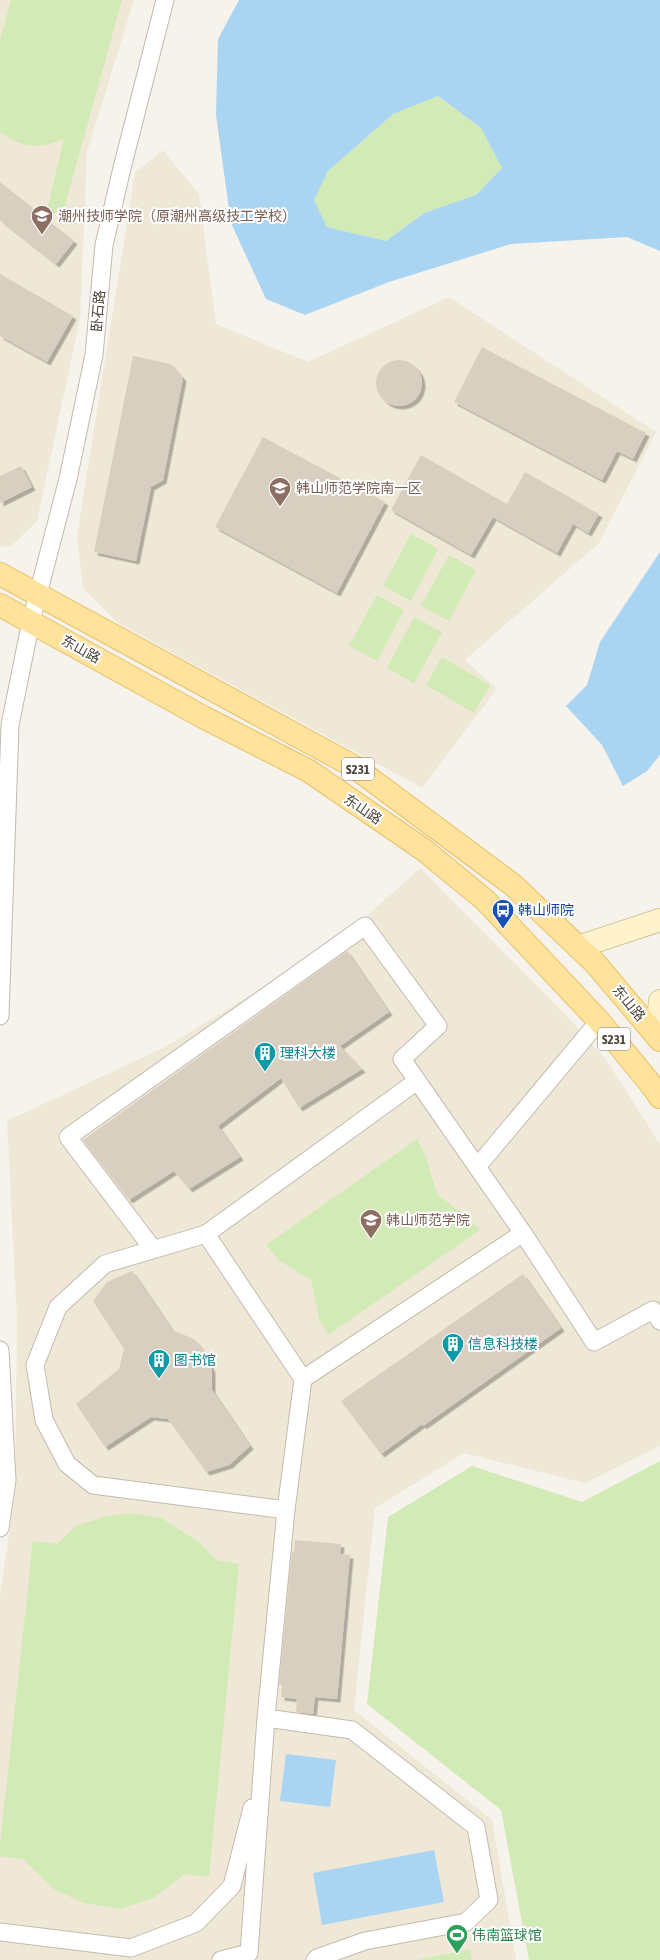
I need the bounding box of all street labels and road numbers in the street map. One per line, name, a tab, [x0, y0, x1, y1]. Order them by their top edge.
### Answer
street label: 卧石路	[88, 289, 108, 333]
street label: 东山路	[59, 632, 103, 666]
road number: S231	[342, 758, 374, 780]
street label: 东山路	[341, 791, 385, 827]
street label: 东山路	[609, 982, 649, 1024]
road number: S231	[598, 1028, 630, 1050]

